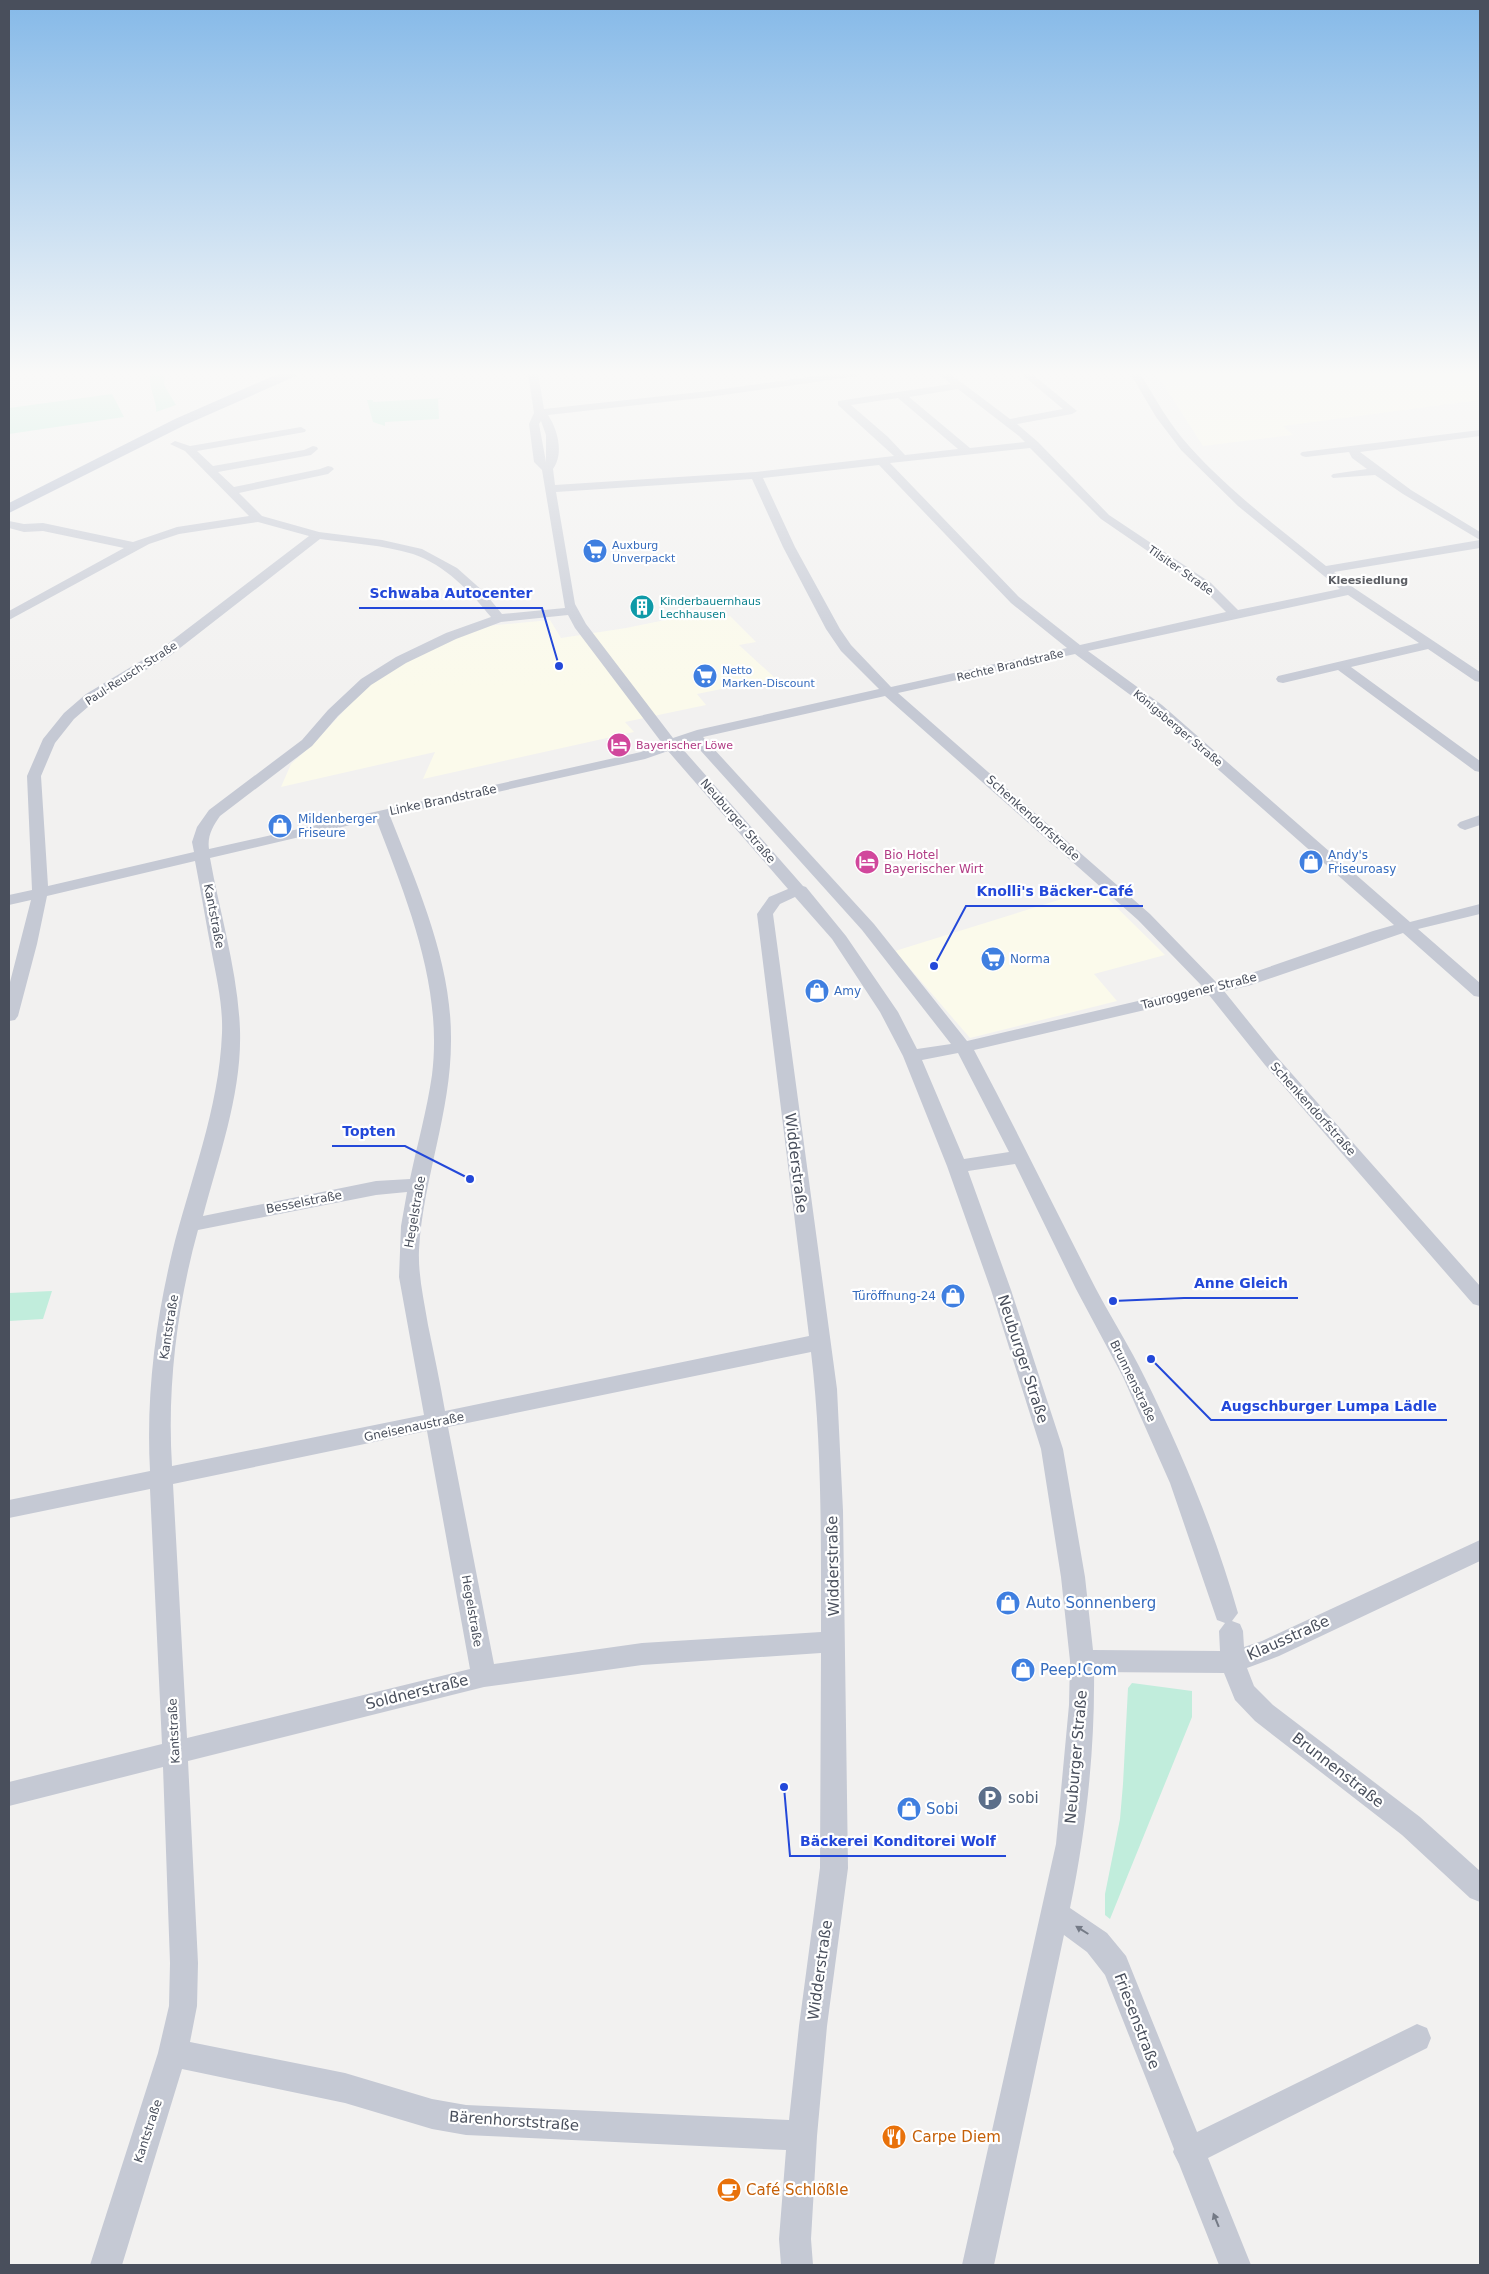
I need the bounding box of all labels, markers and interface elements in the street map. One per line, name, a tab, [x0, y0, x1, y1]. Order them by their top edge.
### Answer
supermarket icon: Auxburg Unverpackt	[582, 538, 608, 564]
place label: Auxburg Unverpackt	[612, 539, 676, 565]
street label: Tilsiter Straße	[1145, 543, 1216, 598]
district label: Kleesiedlung	[1328, 574, 1408, 587]
callout: Schwaba Autocenter	[359, 579, 542, 608]
text: Schwaba Autocenter	[369, 585, 533, 601]
building icon: Kinderbauernhaus Lechhausen	[629, 594, 655, 620]
place label: Kinderbauernhaus Lechhausen	[660, 595, 761, 621]
street label: Paul-Reusch-Straße	[83, 639, 180, 708]
street label: Rechte Brandstraße	[955, 647, 1065, 684]
supermarket icon: Netto Marken-Discount	[692, 663, 718, 689]
place label: Netto Marken-Discount	[722, 664, 815, 690]
street label: Königsberger Straße	[1131, 687, 1225, 770]
hotel icon: Bayerischer Löwe	[606, 732, 632, 758]
place label: Bayerischer Löwe	[636, 739, 733, 752]
street label: Schenkendorfstraße	[983, 772, 1083, 864]
street label: Neuburger Straße	[698, 776, 778, 866]
street label: Linke Brandstraße	[388, 782, 498, 818]
place label: Mildenberger Friseure	[298, 812, 377, 840]
shop icon: Mildenberger Friseure	[267, 813, 293, 839]
place label: Bio Hotel Bayerischer Wirt	[884, 848, 984, 876]
place label: Andy's Friseuroasy	[1328, 848, 1396, 876]
hotel icon: Bio Hotel Bayerischer Wirt	[854, 849, 880, 875]
shop icon: Andy's Friseuroasy	[1298, 849, 1324, 875]
callout: Knolli's Bäcker-Café	[966, 877, 1143, 906]
street label: Kantstraße	[201, 883, 227, 949]
text: Knolli's Bäcker-Café	[976, 883, 1134, 899]
supermarket icon: Norma	[980, 946, 1006, 972]
place label: Norma	[1010, 952, 1050, 966]
street label: Tauroggener Straße	[1139, 970, 1258, 1012]
shop icon: Amy	[804, 978, 830, 1004]
place label: Amy	[834, 984, 861, 998]
street label: Schenkendorfstraße	[1267, 1059, 1359, 1159]
street label: Widderstraße	[781, 1112, 811, 1214]
callout: Topten	[332, 1117, 405, 1146]
text: Topten	[342, 1123, 396, 1139]
street label: Hegelstraße	[402, 1175, 428, 1249]
street label: Besselstraße	[265, 1188, 343, 1216]
callout: Anne Gleich	[1184, 1269, 1298, 1298]
text: Anne Gleich	[1194, 1275, 1288, 1291]
shop icon: Türöffnung-24	[940, 1283, 966, 1309]
place label: Türöffnung-24	[851, 1289, 936, 1303]
street label: Neuburger Straße	[994, 1292, 1052, 1426]
street label: Kantstraße	[157, 1294, 181, 1360]
street label: Brunnenstraße	[1107, 1338, 1159, 1424]
callout: Augschburger Lumpa Lädle	[1211, 1391, 1447, 1420]
text: Augschburger Lumpa Lädle	[1221, 1398, 1437, 1414]
street label: Gneisenaustraße	[363, 1410, 465, 1444]
street label: Widderstraße	[823, 1515, 843, 1617]
street label: Hegelstraße	[459, 1574, 485, 1648]
shop icon: Auto Sonnenberg	[995, 1590, 1021, 1616]
place label: Auto Sonnenberg	[1026, 1594, 1156, 1612]
street label: Klausstraße	[1244, 1612, 1332, 1664]
shop icon: Peep!Com	[1010, 1657, 1036, 1683]
place label: Peep!Com	[1040, 1661, 1117, 1679]
street label: Soldnerstraße	[364, 1671, 470, 1713]
street label: Neuburger Straße	[1061, 1689, 1091, 1825]
street label: Kantstraße	[165, 1698, 183, 1764]
street label: Brunnenstraße	[1289, 1729, 1387, 1811]
parking icon: sobi	[977, 1785, 1003, 1811]
place label: sobi	[1008, 1789, 1039, 1807]
shop icon: Sobi	[896, 1796, 922, 1822]
place label: Sobi	[926, 1800, 958, 1818]
callout: Bäckerei Konditorei Wolf	[790, 1827, 1006, 1856]
text: Bäckerei Konditorei Wolf	[800, 1833, 997, 1849]
street label: Widderstraße	[804, 1919, 836, 2021]
one-way arrow	[1076, 1925, 1089, 1935]
street label: Friesenstraße	[1110, 1970, 1164, 2072]
street label: Kantstraße	[131, 2098, 165, 2164]
street label: Bärenhorststraße	[448, 2107, 580, 2135]
restaurant icon: Carpe Diem	[881, 2124, 907, 2150]
place label: Carpe Diem	[912, 2128, 1001, 2146]
cafe icon: Café Schlößle	[716, 2177, 742, 2203]
place label: Café Schlößle	[746, 2181, 848, 2199]
one-way arrow	[1212, 2213, 1220, 2227]

